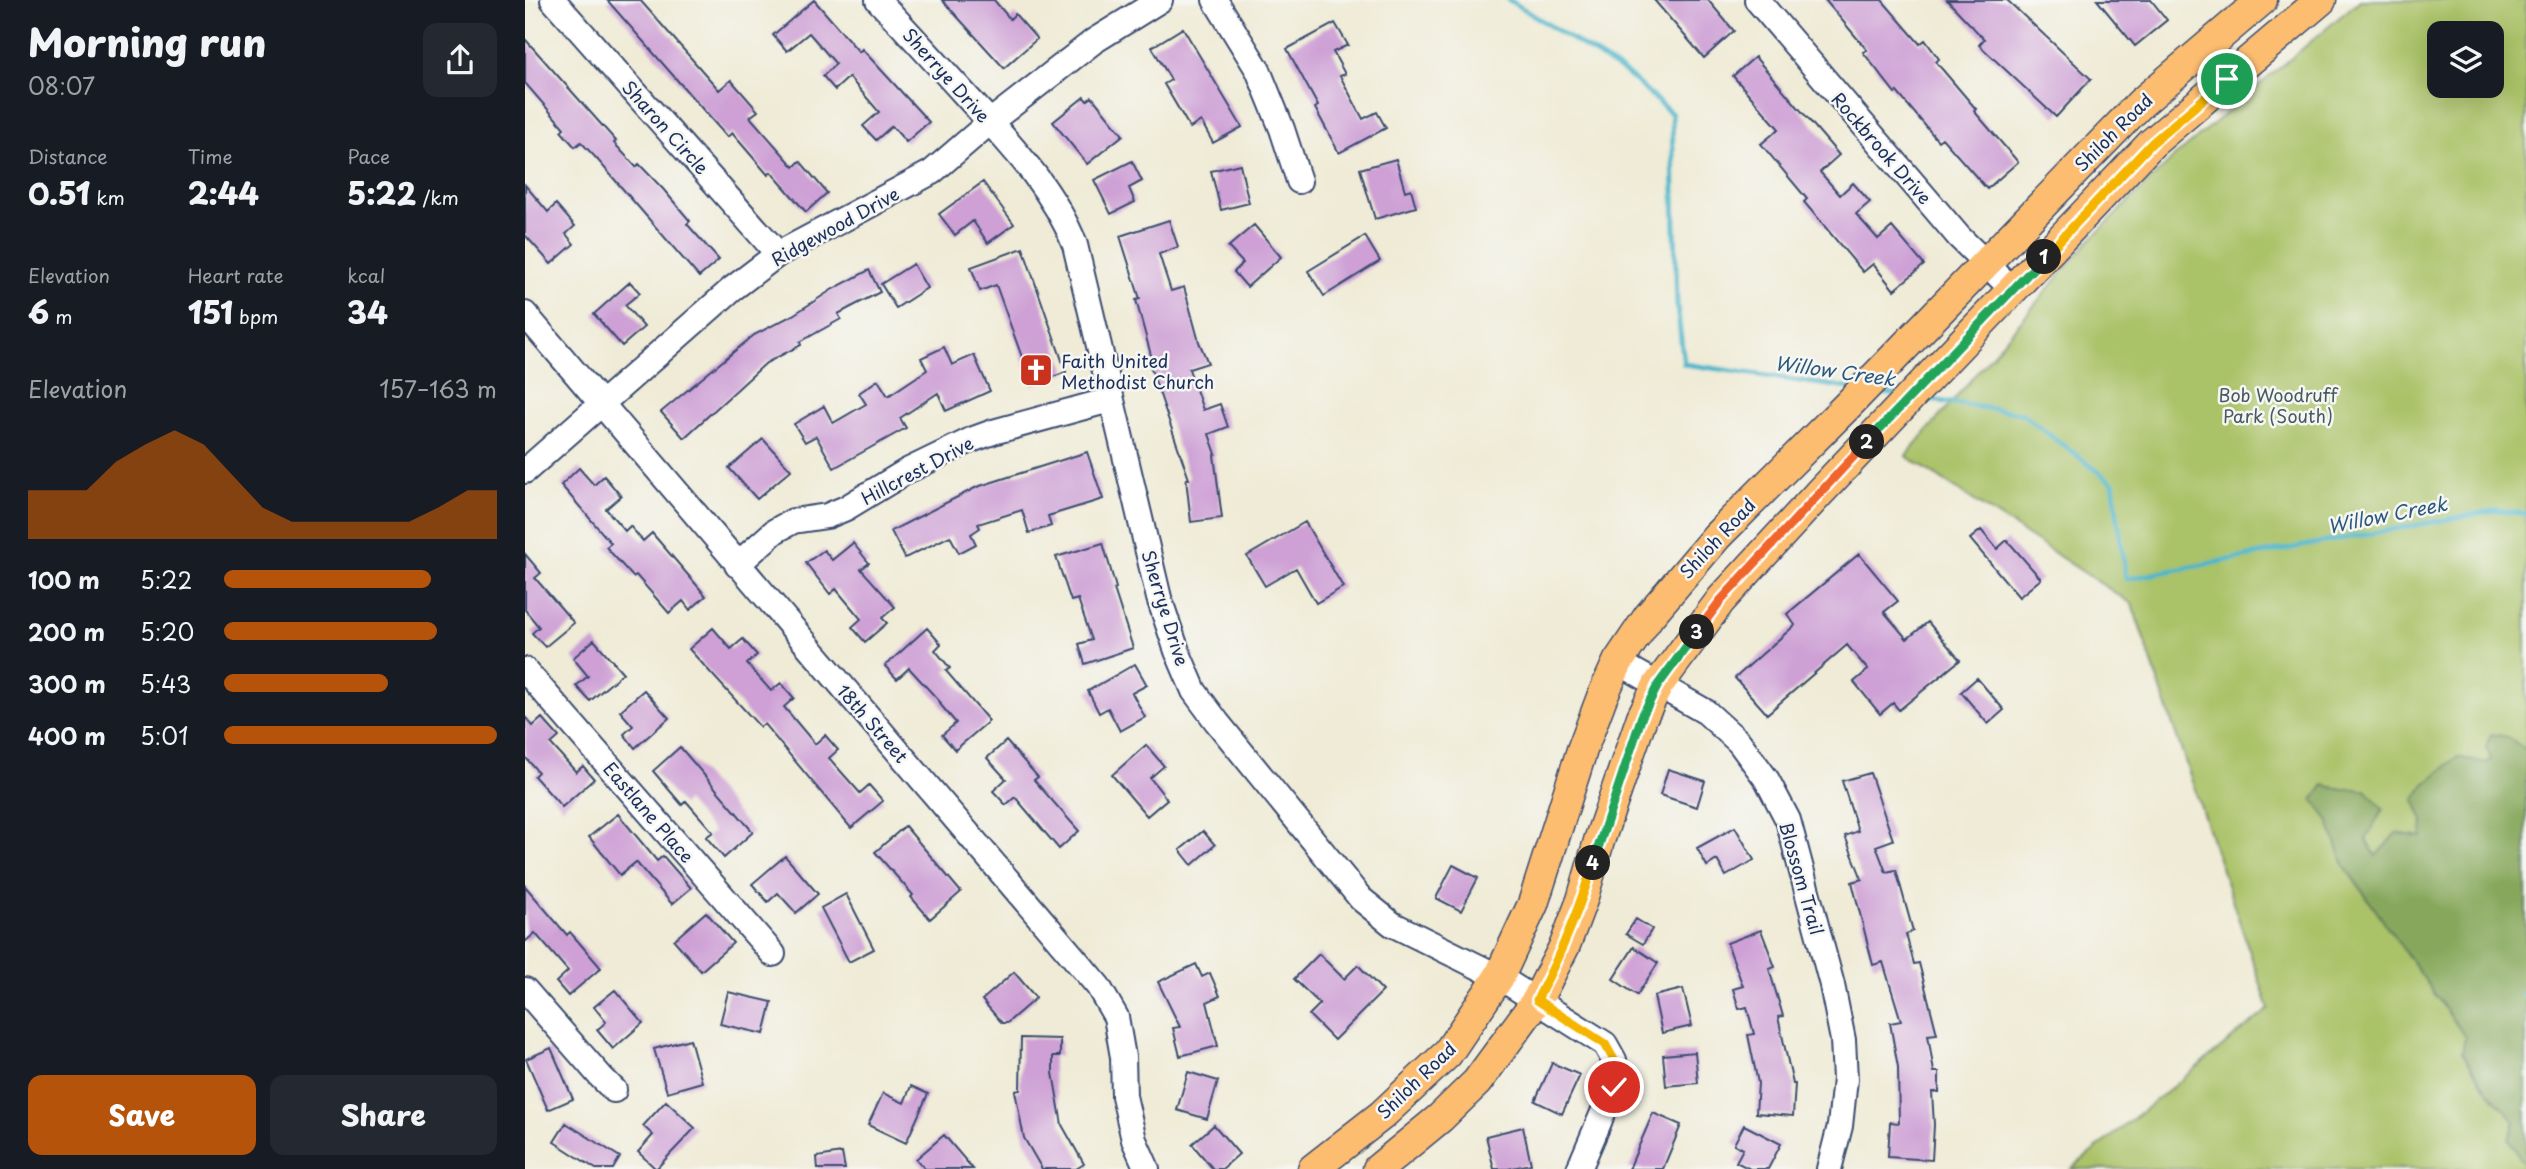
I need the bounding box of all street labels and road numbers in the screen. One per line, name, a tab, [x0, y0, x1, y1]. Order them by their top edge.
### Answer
street label: Sherrye Drive	[897, 22, 997, 129]
street label: Sharon Circle	[616, 74, 716, 180]
street label: Rockbrook Drive	[1826, 86, 1938, 210]
street label: Shiloh Road	[2068, 87, 2158, 177]
street label: Ridgewood Drive	[766, 180, 904, 272]
street label: Hillcrest Drive	[856, 429, 978, 511]
street label: Shiloh Road	[1673, 492, 1761, 584]
street label: Sherrye Drive	[1136, 547, 1196, 669]
street label: 18th Street	[831, 678, 915, 768]
street label: Eastlane Place	[597, 756, 701, 868]
street label: Blossom Trail	[1773, 818, 1831, 938]
street label: Shiloh Road	[1370, 1035, 1462, 1125]

